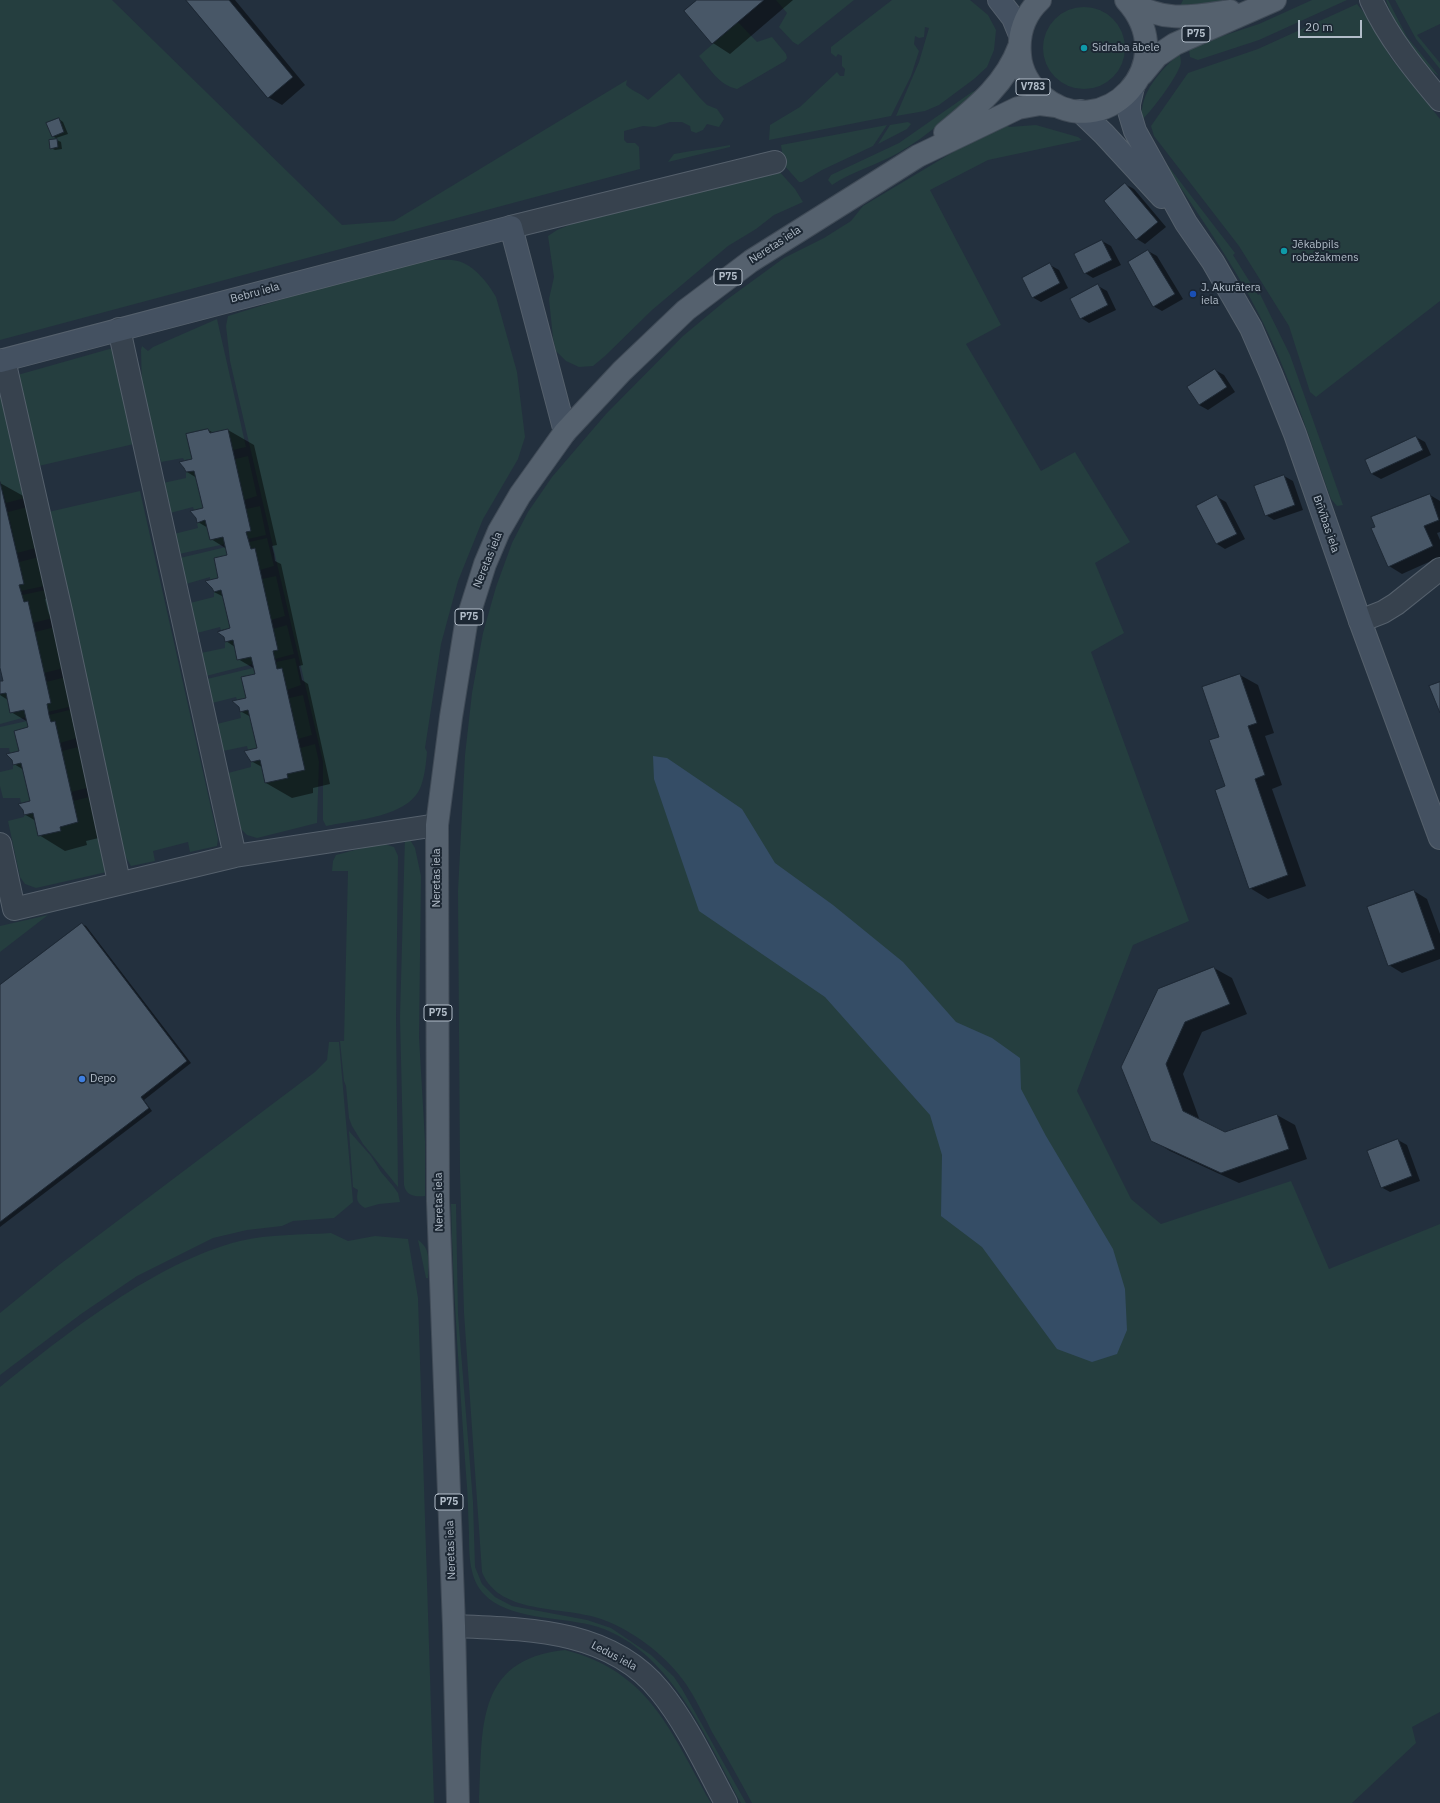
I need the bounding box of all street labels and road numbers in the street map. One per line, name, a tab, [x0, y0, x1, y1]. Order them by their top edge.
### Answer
road number: P75	[1182, 26, 1210, 42]
road number: V783	[1016, 79, 1050, 95]
street label: Neretas iela	[747, 223, 803, 267]
road number: P75	[714, 269, 742, 285]
street label: Bebru iela	[229, 280, 281, 306]
street label: Brīvības iela	[1310, 493, 1342, 555]
street label: Neretas iela	[471, 530, 505, 590]
road number: P75	[455, 609, 483, 625]
street label: Neretas iela	[430, 848, 444, 908]
road number: P75	[424, 1005, 452, 1021]
street label: Neretas iela	[432, 1172, 446, 1232]
road number: P75	[435, 1494, 463, 1510]
street label: Neretas iela	[443, 1520, 459, 1580]
street label: Ledus iela	[589, 1639, 639, 1673]

